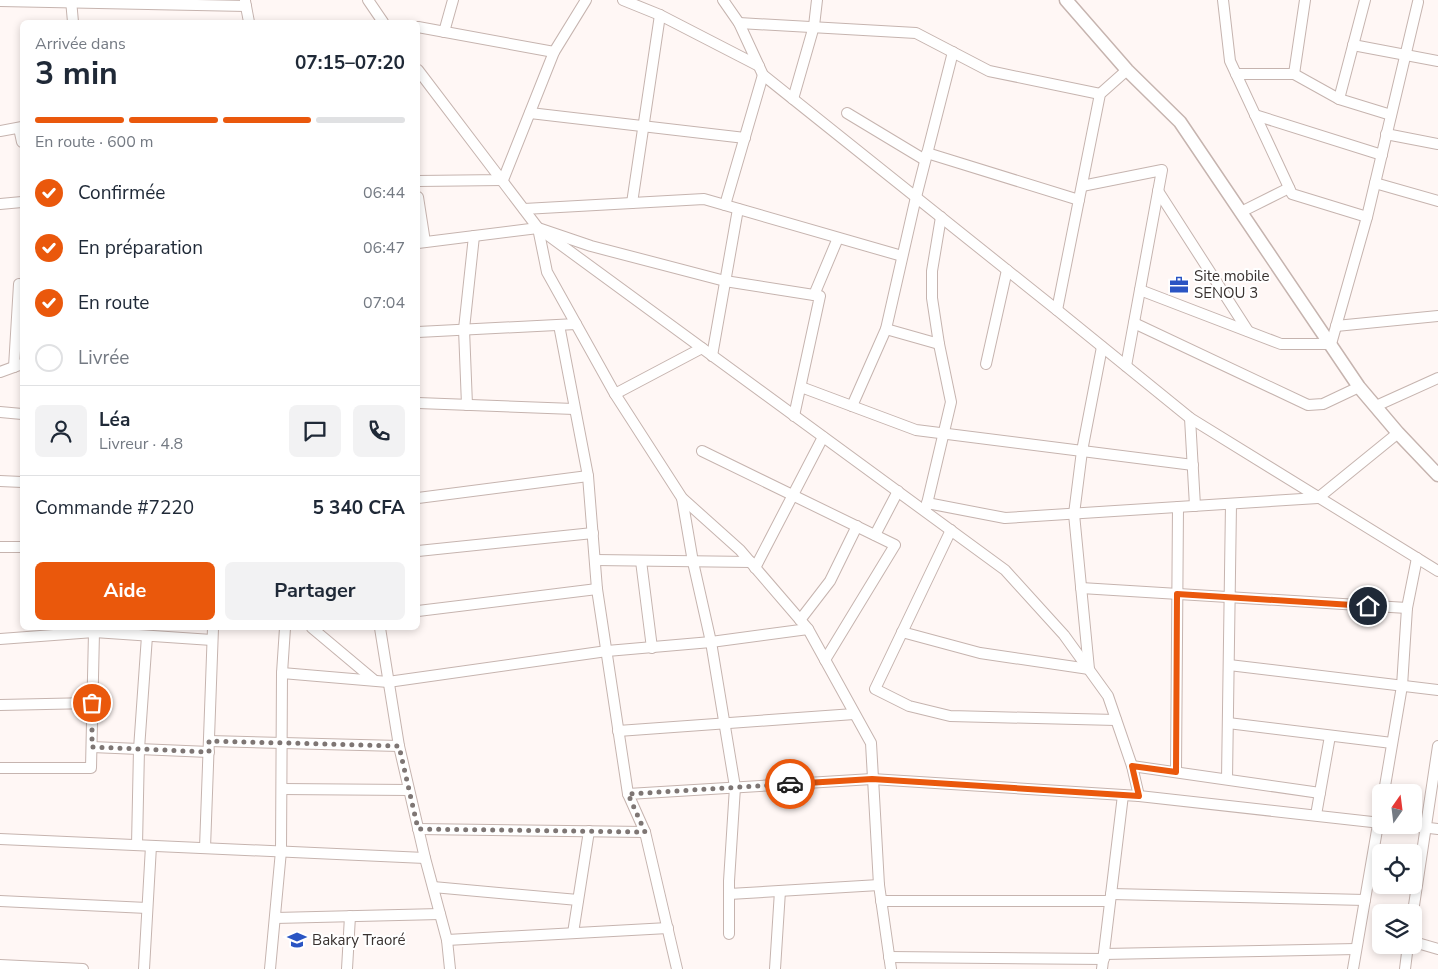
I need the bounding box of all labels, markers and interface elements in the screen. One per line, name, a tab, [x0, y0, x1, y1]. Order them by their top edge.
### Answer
text: Arrivée dans	[35, 33, 126, 55]
text: 07:15–07:20	[295, 50, 405, 76]
text: 3 min	[35, 52, 118, 95]
text: En route · 600 m	[35, 131, 154, 153]
icon: check	[35, 179, 63, 207]
text: Confirmée	[78, 180, 165, 206]
text: 06:44	[363, 182, 405, 204]
icon: check	[35, 234, 63, 262]
text: En préparation	[78, 235, 203, 261]
text: 06:47	[363, 237, 405, 259]
place label: Site mobile SENOU 3	[1194, 266, 1269, 303]
office icon: Site mobile SENOU 3	[1168, 274, 1190, 296]
icon: check	[35, 289, 63, 317]
text: En route	[78, 290, 149, 316]
text: 07:04	[363, 292, 405, 314]
text: Livrée	[78, 345, 129, 371]
button: person	[35, 405, 87, 457]
button: chat	[289, 405, 341, 457]
button: phone	[353, 405, 405, 457]
text: Léa	[99, 407, 130, 433]
text: Livreur · 4.8	[99, 433, 183, 455]
text: Commande #7220	[35, 495, 194, 521]
text: 5 340 CFA	[312, 495, 405, 521]
button: Aide	[35, 562, 215, 620]
button: Partager	[225, 562, 405, 620]
pin	[1347, 585, 1389, 627]
icon: home	[1354, 592, 1382, 620]
pin	[71, 682, 113, 724]
icon: bag	[78, 689, 106, 717]
courier	[765, 759, 815, 809]
icon: car	[776, 770, 804, 798]
north arrow	[1372, 784, 1422, 834]
map controls	[1372, 784, 1422, 954]
button: locate	[1372, 844, 1422, 894]
button: layers	[1372, 904, 1422, 954]
school or university icon: Bakary Traoré	[286, 929, 308, 951]
place label: Bakary Traoré	[312, 930, 406, 950]

